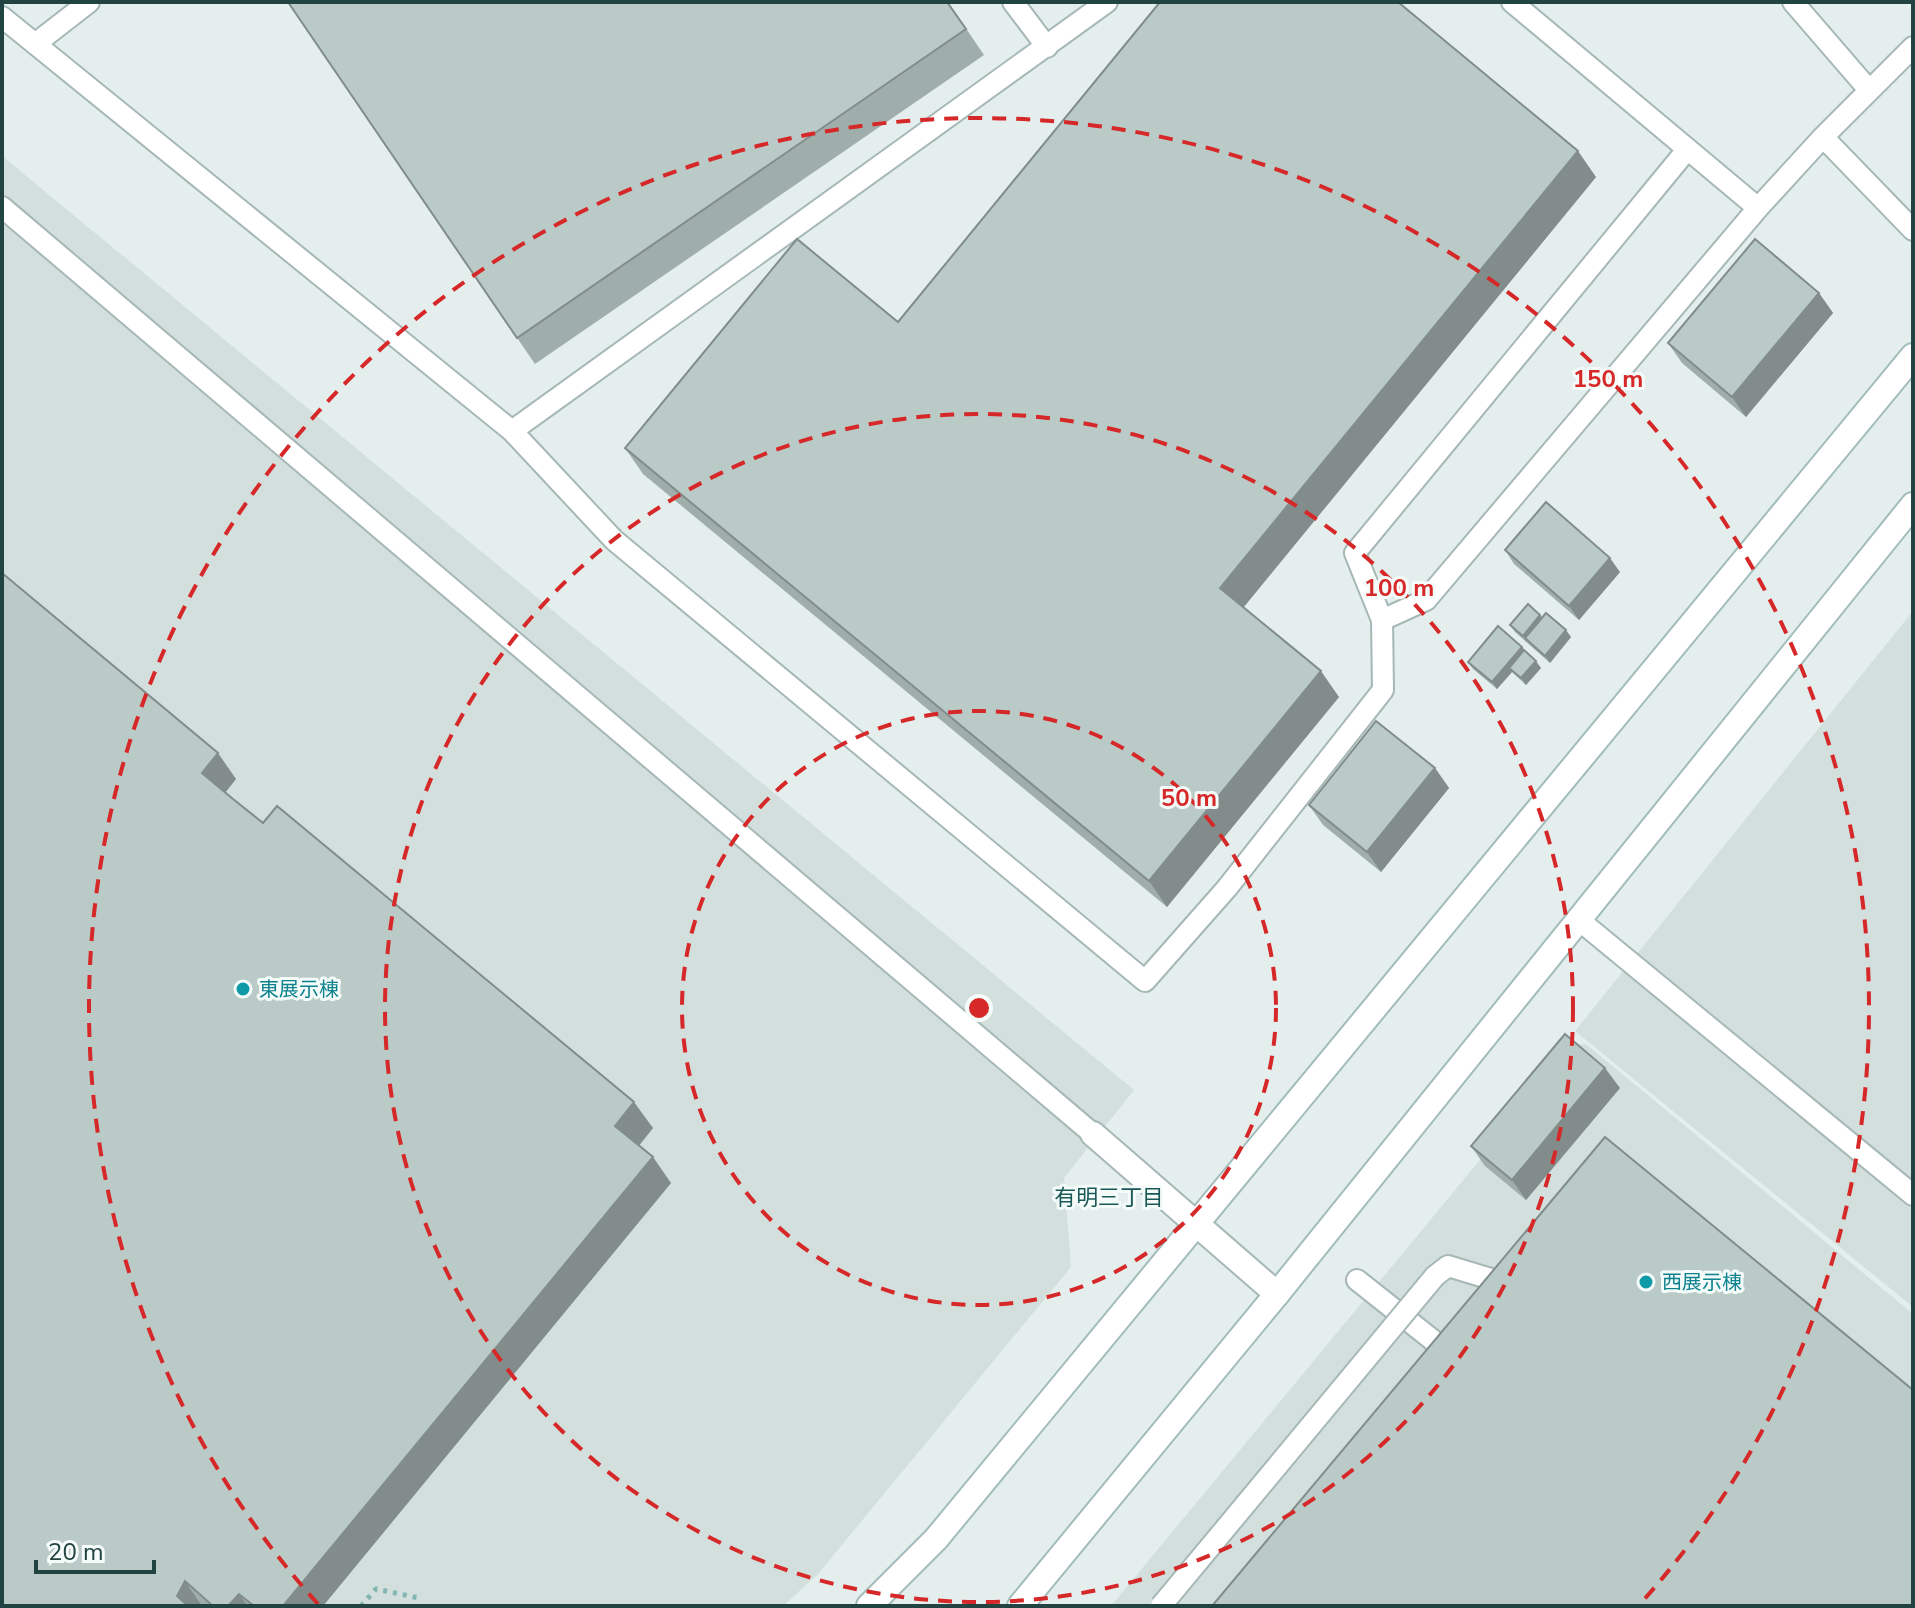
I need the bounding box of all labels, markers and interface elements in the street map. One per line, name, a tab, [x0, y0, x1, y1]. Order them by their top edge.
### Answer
text: 150 m	[1573, 363, 1643, 395]
text: 100 m	[1364, 572, 1434, 604]
text: 50 m	[1161, 782, 1217, 814]
place label: 東展示棟	[259, 976, 339, 1003]
marker: 東展示棟	[234, 980, 252, 998]
centre of rings	[965, 994, 993, 1022]
district label: 有明三丁目	[1054, 1183, 1164, 1213]
place label: 西展示棟	[1662, 1269, 1742, 1296]
marker: 西展示棟	[1637, 1273, 1655, 1291]
scale bar	[36, 1524, 154, 1574]
text: 20 m	[48, 1536, 104, 1568]

